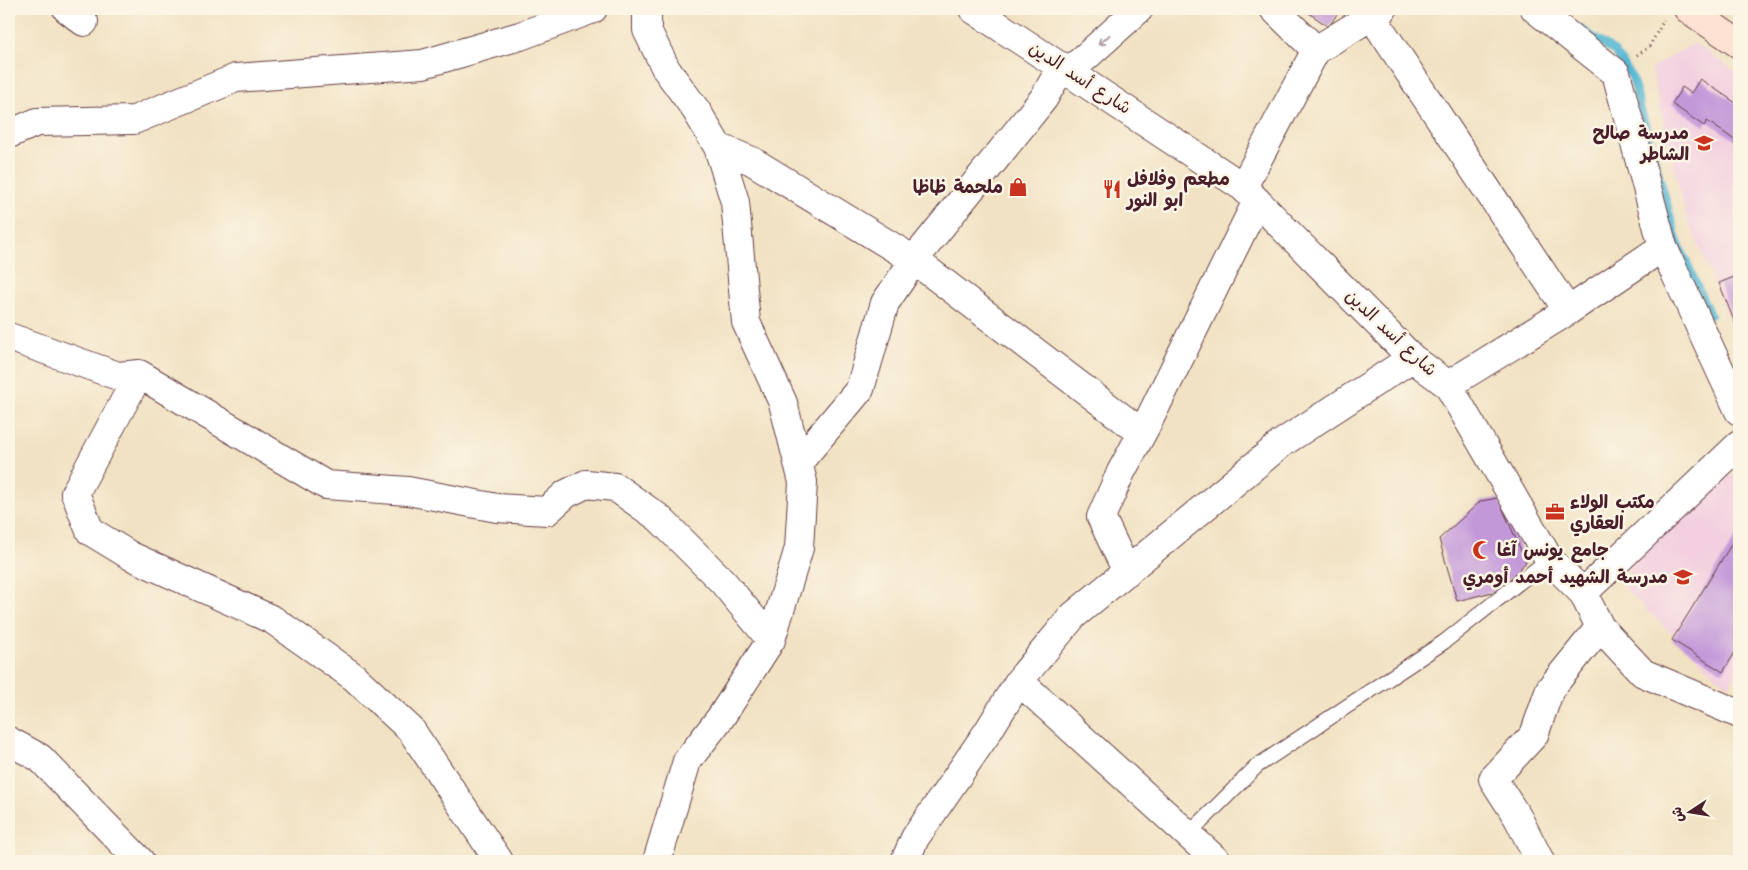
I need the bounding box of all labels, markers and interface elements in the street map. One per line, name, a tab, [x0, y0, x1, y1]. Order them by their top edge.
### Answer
one-way arrow	[1098, 34, 1111, 46]
street label: شارع أسد الدين	[1024, 36, 1136, 120]
place label: مدرسة صالح الشاطر	[1593, 121, 1689, 167]
school or university icon: مدرسة صالح الشاطر	[1693, 132, 1715, 154]
place label: مطعم وفلافل ابو النور	[1125, 167, 1230, 213]
place label: ملحمة ظاظا	[913, 175, 1003, 200]
shop icon: ملحمة ظاظا	[1007, 176, 1029, 198]
restaurant icon: مطعم وفلافل ابو النور	[1101, 178, 1123, 200]
street label: شارع أسد الدين	[1340, 284, 1442, 382]
place label: مكتب الولاء العقاري	[1570, 490, 1655, 537]
office icon: مكتب الولاء العقاري	[1544, 501, 1566, 523]
place label: جامع يونس آغا	[1497, 538, 1609, 563]
mosque icon: جامع يونس آغا	[1471, 539, 1493, 561]
place label: مدرسة الشهيد أحمد أومري	[1463, 565, 1668, 591]
school or university icon: مدرسة الشهيد أحمد أومري	[1672, 566, 1694, 588]
north arrow	[1666, 788, 1716, 838]
text: ش	[1667, 805, 1690, 824]

